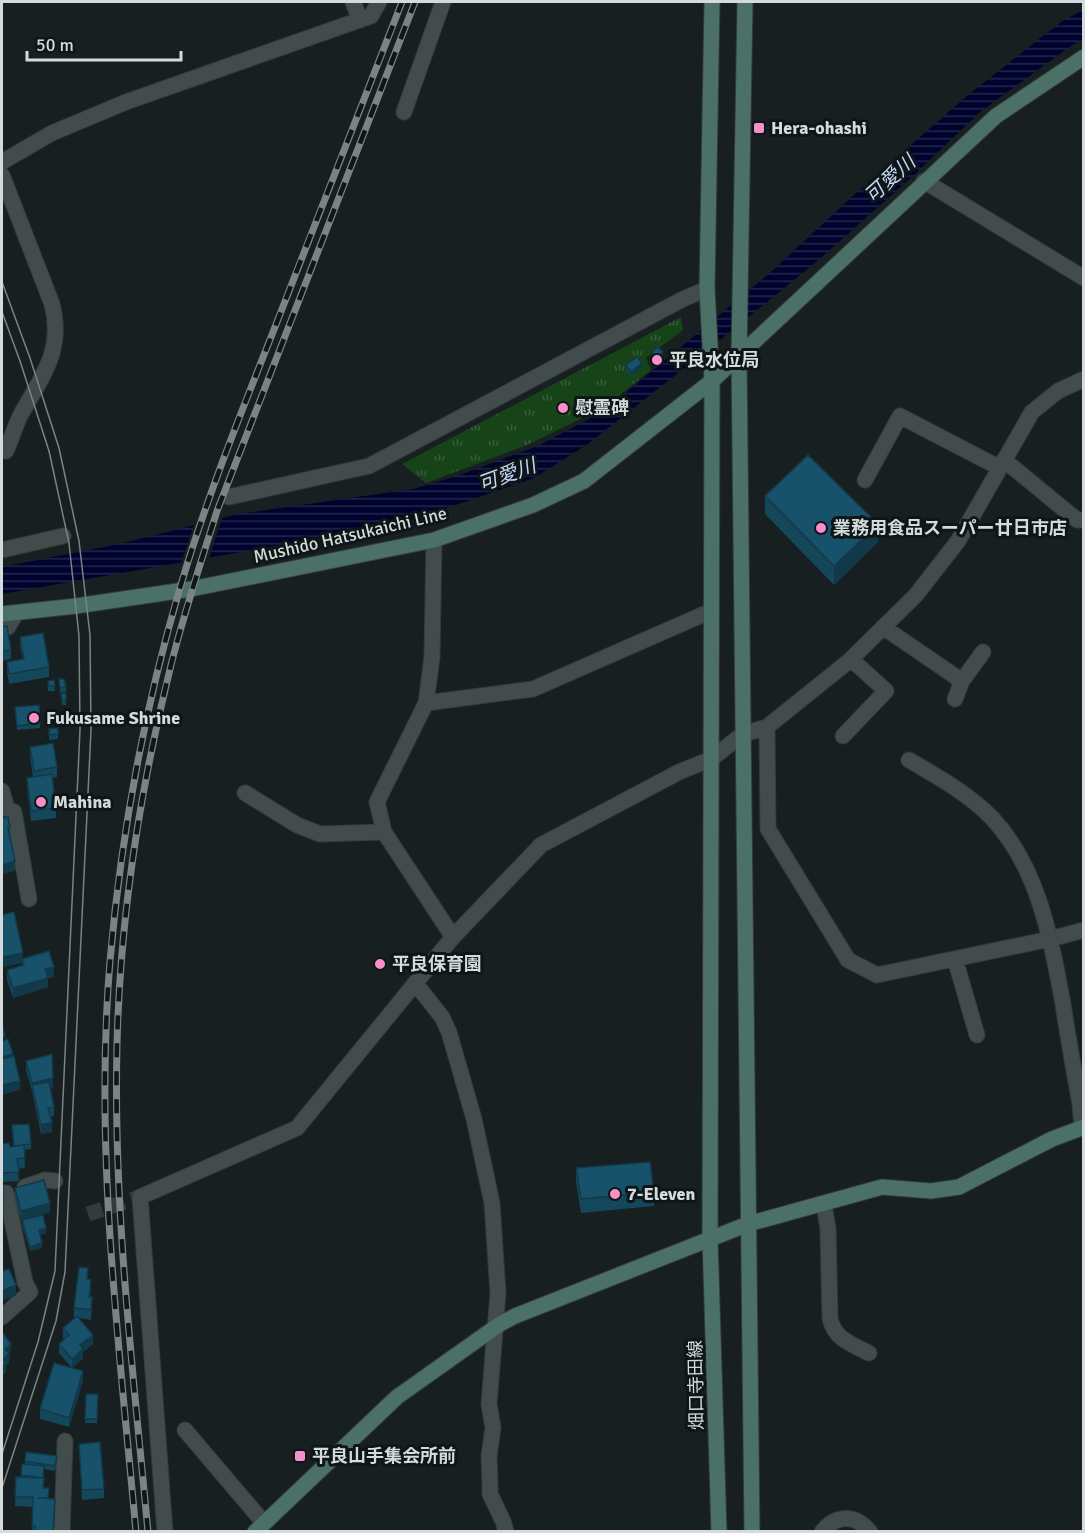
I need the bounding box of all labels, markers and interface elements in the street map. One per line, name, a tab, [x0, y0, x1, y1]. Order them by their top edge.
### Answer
scale bar	[27, 24, 182, 62]
text: 50 m	[36, 34, 74, 56]
place label: Hera-ohashi	[771, 117, 867, 139]
marker: Hera-ohashi	[752, 121, 766, 135]
water label: 可愛川	[859, 148, 922, 208]
place label: 平良水位局	[669, 349, 759, 371]
marker: 平良水位局	[650, 353, 664, 367]
place label: 慰霊碑	[575, 397, 629, 419]
marker: 慰霊碑	[556, 401, 570, 415]
water label: 可愛川	[475, 452, 541, 497]
street label: Mushido Hatsukaichi Line	[251, 502, 449, 568]
place label: 業務用食品スーパー廿日市店	[833, 517, 1067, 539]
marker: 業務用食品スーパー廿日市店	[814, 521, 828, 535]
place label: Fukusame Shrine	[46, 707, 180, 729]
marker: Fukusame Shrine	[27, 711, 41, 725]
place label: Mahina	[53, 791, 111, 813]
marker: Mahina	[34, 795, 48, 809]
place label: 平良保育園	[392, 953, 482, 975]
marker: 平良保育園	[373, 957, 387, 971]
place label: 7-Eleven	[627, 1183, 695, 1205]
marker: 7-Eleven	[608, 1187, 622, 1201]
street label: 畑口寺田線	[684, 1340, 708, 1430]
place label: 平良山手集会所前	[312, 1445, 456, 1467]
marker: 平良山手集会所前	[293, 1449, 307, 1463]

